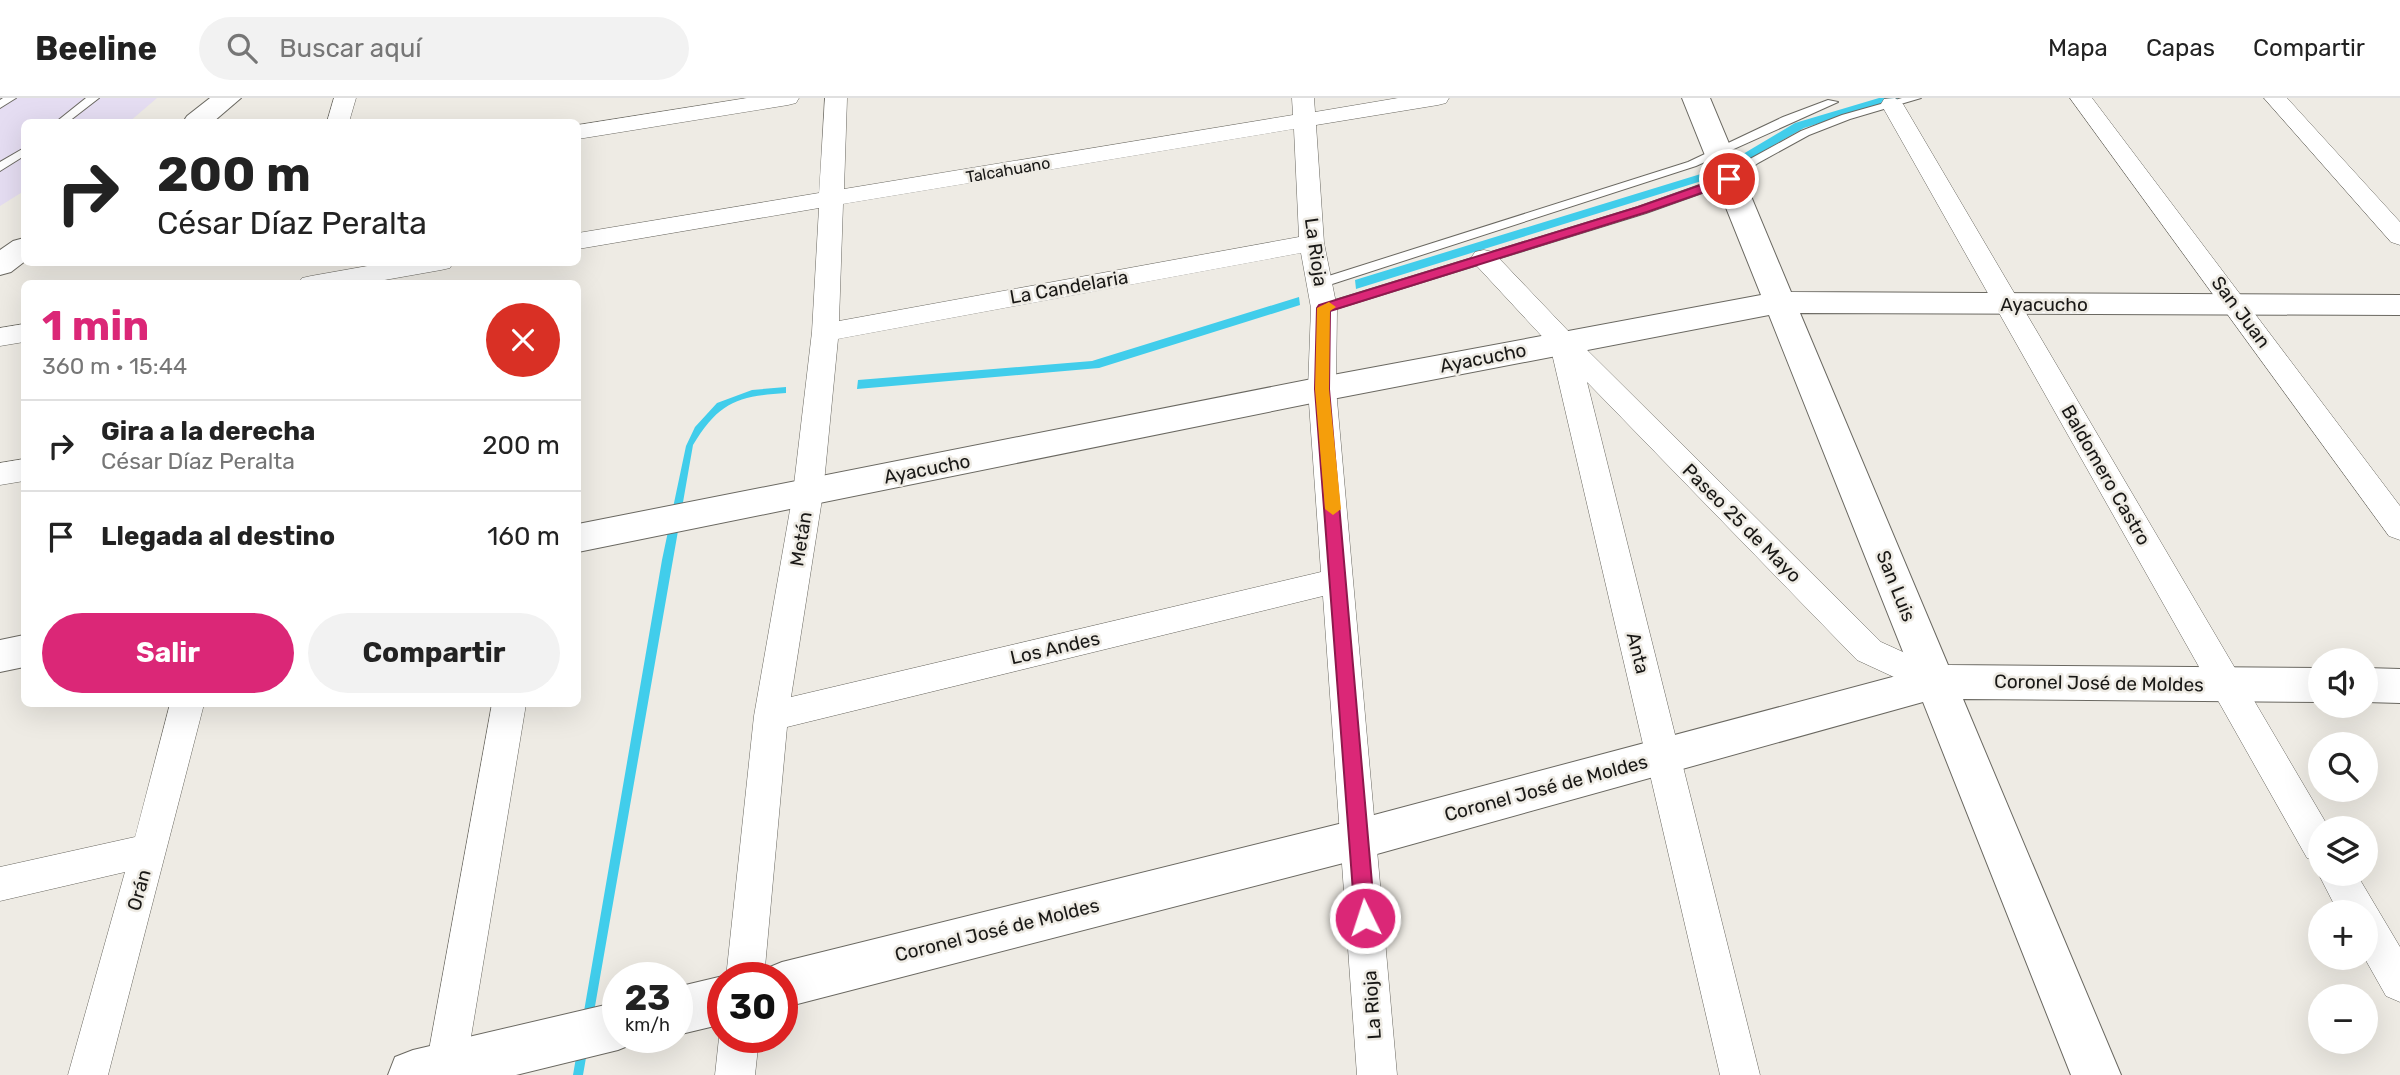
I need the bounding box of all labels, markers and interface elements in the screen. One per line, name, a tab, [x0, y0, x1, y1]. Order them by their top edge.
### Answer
search box	[199, 17, 689, 80]
text: Beeline	[35, 29, 157, 68]
icon: search	[223, 29, 261, 67]
text: Buscar aquí	[279, 33, 422, 64]
text: Mapa	[2048, 34, 2108, 62]
text: Capas	[2146, 34, 2215, 62]
text: Compartir	[2253, 34, 2365, 62]
text: 200 m	[157, 145, 311, 203]
icon: right	[42, 147, 133, 238]
pin	[1699, 149, 1759, 209]
street label: Talcahuano	[964, 153, 1052, 187]
icon: arrive	[1710, 160, 1748, 198]
text: César Díaz Peralta	[157, 204, 427, 242]
street label: La Rioja	[1300, 216, 1332, 288]
street label: La Candelaria	[1008, 265, 1130, 309]
street label: San Juan	[2207, 272, 2275, 352]
street label: Ayacucho	[2000, 293, 2088, 316]
text: 1 min	[42, 301, 149, 351]
button: close	[486, 303, 560, 377]
street label: Ayacucho	[1438, 338, 1528, 378]
text: 360 m · 15:44	[42, 352, 187, 380]
street label: Baldomero Castro	[2056, 401, 2156, 549]
text: Gira a la derecha	[101, 416, 315, 447]
icon: right	[42, 427, 80, 465]
text: 200 m	[482, 430, 560, 461]
text: César Díaz Peralta	[101, 447, 295, 475]
street label: Ayacucho	[882, 449, 972, 489]
street label: Paseo 25 de Mayo	[1678, 459, 1806, 587]
street label: Metán	[785, 510, 817, 568]
icon: arrive	[42, 518, 80, 556]
text: Llegada al destino	[101, 521, 335, 552]
text: 160 m	[487, 521, 560, 552]
street label: San Luis	[1871, 547, 1921, 625]
button: Salir	[42, 613, 294, 693]
button: Compartir	[308, 613, 560, 693]
street label: Los Andes	[1008, 627, 1102, 669]
street label: Anta	[1622, 630, 1654, 676]
map controls	[2308, 648, 2378, 1054]
button: sound	[2308, 648, 2378, 718]
street label: Coronel José de Moldes	[1994, 670, 2204, 696]
button: search	[2308, 732, 2378, 802]
street label: Coronel José de Moldes	[1442, 750, 1650, 826]
button: layers	[2308, 816, 2378, 886]
street label: Orán	[122, 867, 156, 913]
position arrow	[1328, 881, 1402, 955]
street label: Coronel José de Moldes	[892, 893, 1102, 967]
button: +	[2308, 900, 2378, 970]
speed limit sign: 30	[707, 962, 798, 1053]
street label: La Rioja	[1358, 970, 1386, 1040]
text: 23	[625, 977, 670, 1019]
button: −	[2308, 984, 2378, 1054]
text: km/h	[625, 1014, 670, 1036]

